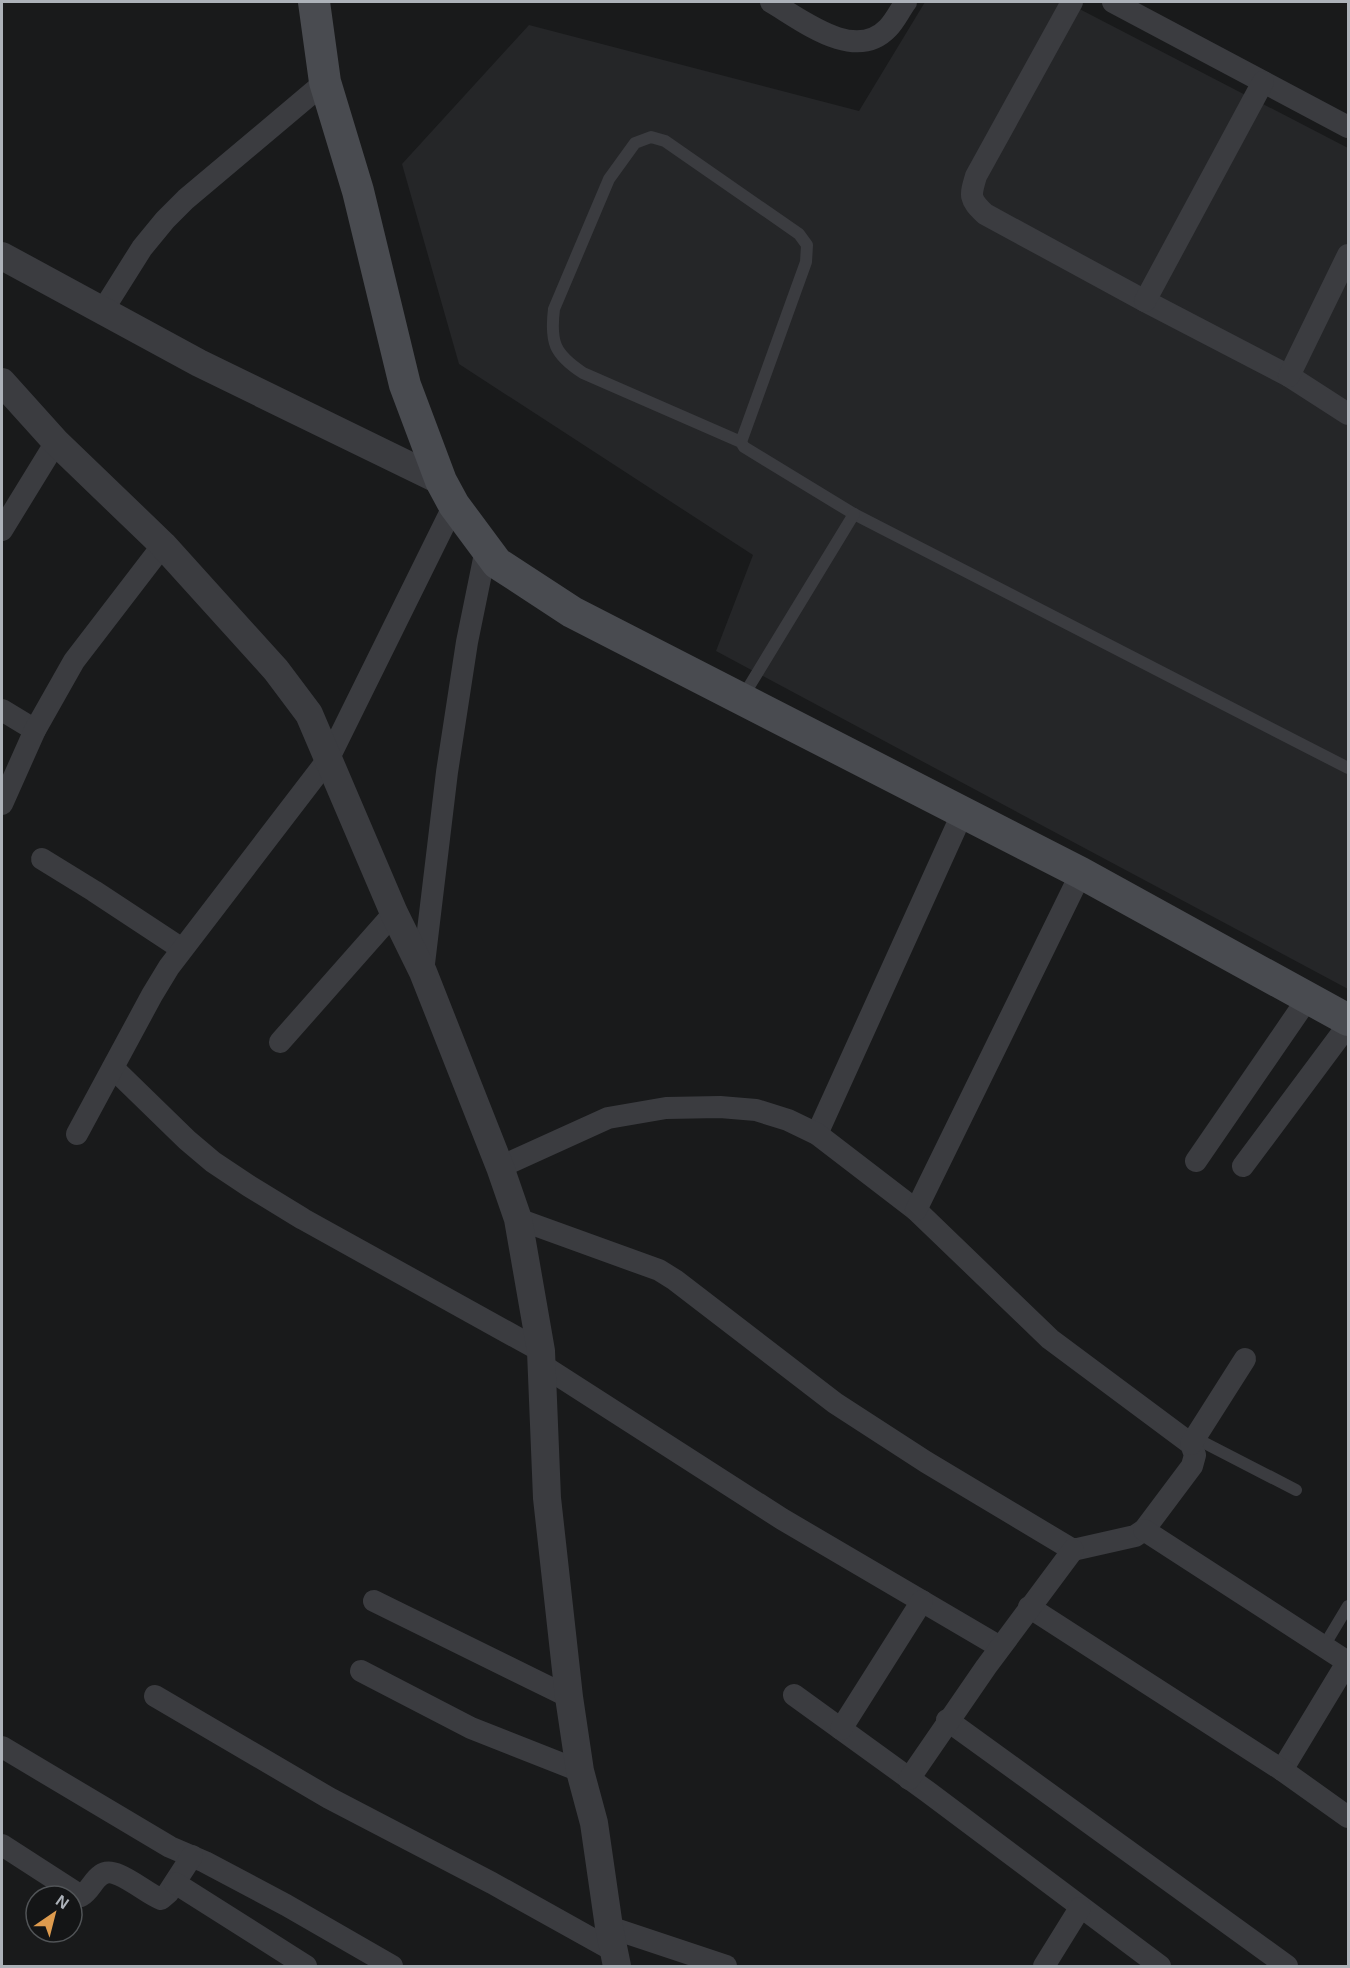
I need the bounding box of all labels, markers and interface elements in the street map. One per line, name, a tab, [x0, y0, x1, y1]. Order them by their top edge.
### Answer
north arrow	[24, 1884, 84, 1944]
text: N	[53, 1892, 72, 1912]

